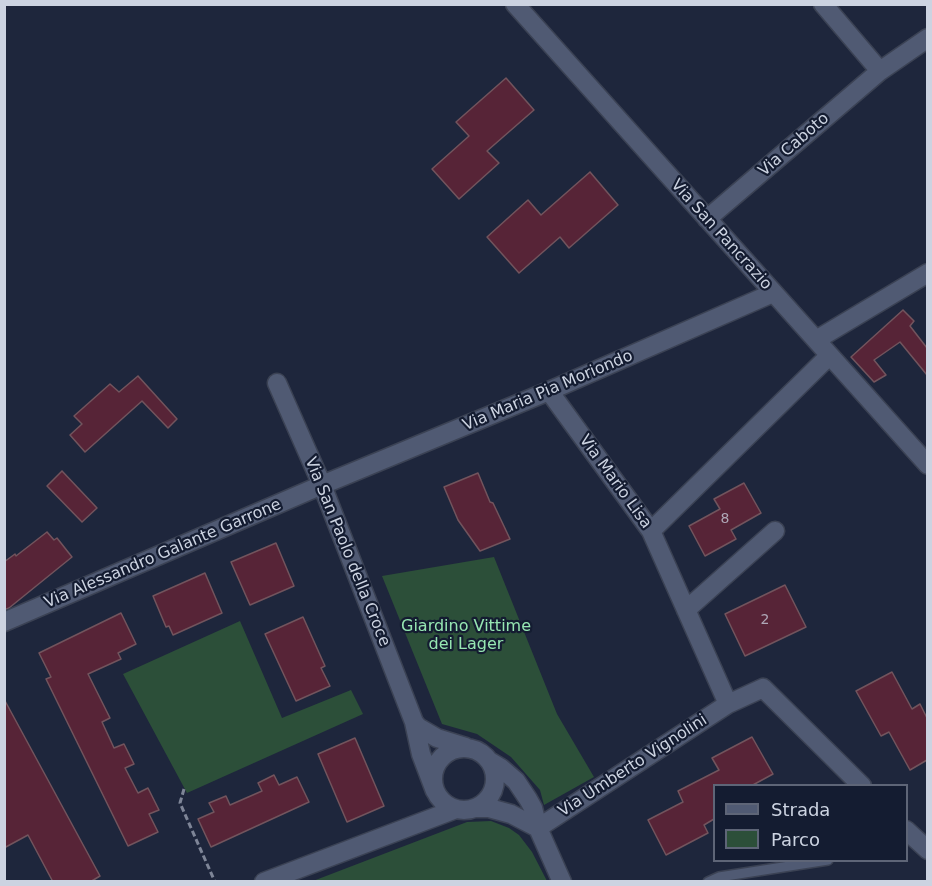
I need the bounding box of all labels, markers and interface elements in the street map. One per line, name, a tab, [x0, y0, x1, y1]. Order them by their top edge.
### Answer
street label: Via Caboto	[755, 109, 833, 181]
street label: Via San Pancrazio	[666, 176, 776, 294]
street label: Via Maria Pia Moriondo	[460, 346, 636, 436]
street label: Via Mario Lisa	[575, 431, 655, 533]
street label: Via San Paolo della Croce	[300, 454, 394, 650]
street label: Via Alessandro Galante Garrone	[42, 495, 284, 613]
house number: 8	[721, 511, 729, 527]
house number: 2	[761, 612, 769, 628]
park label: Giardino Vittime dei Lager	[401, 617, 531, 655]
street label: Via Umberto Vignolini	[555, 711, 711, 821]
legend	[713, 784, 908, 862]
text: Strada	[771, 799, 830, 820]
text: Parco	[771, 829, 820, 850]

